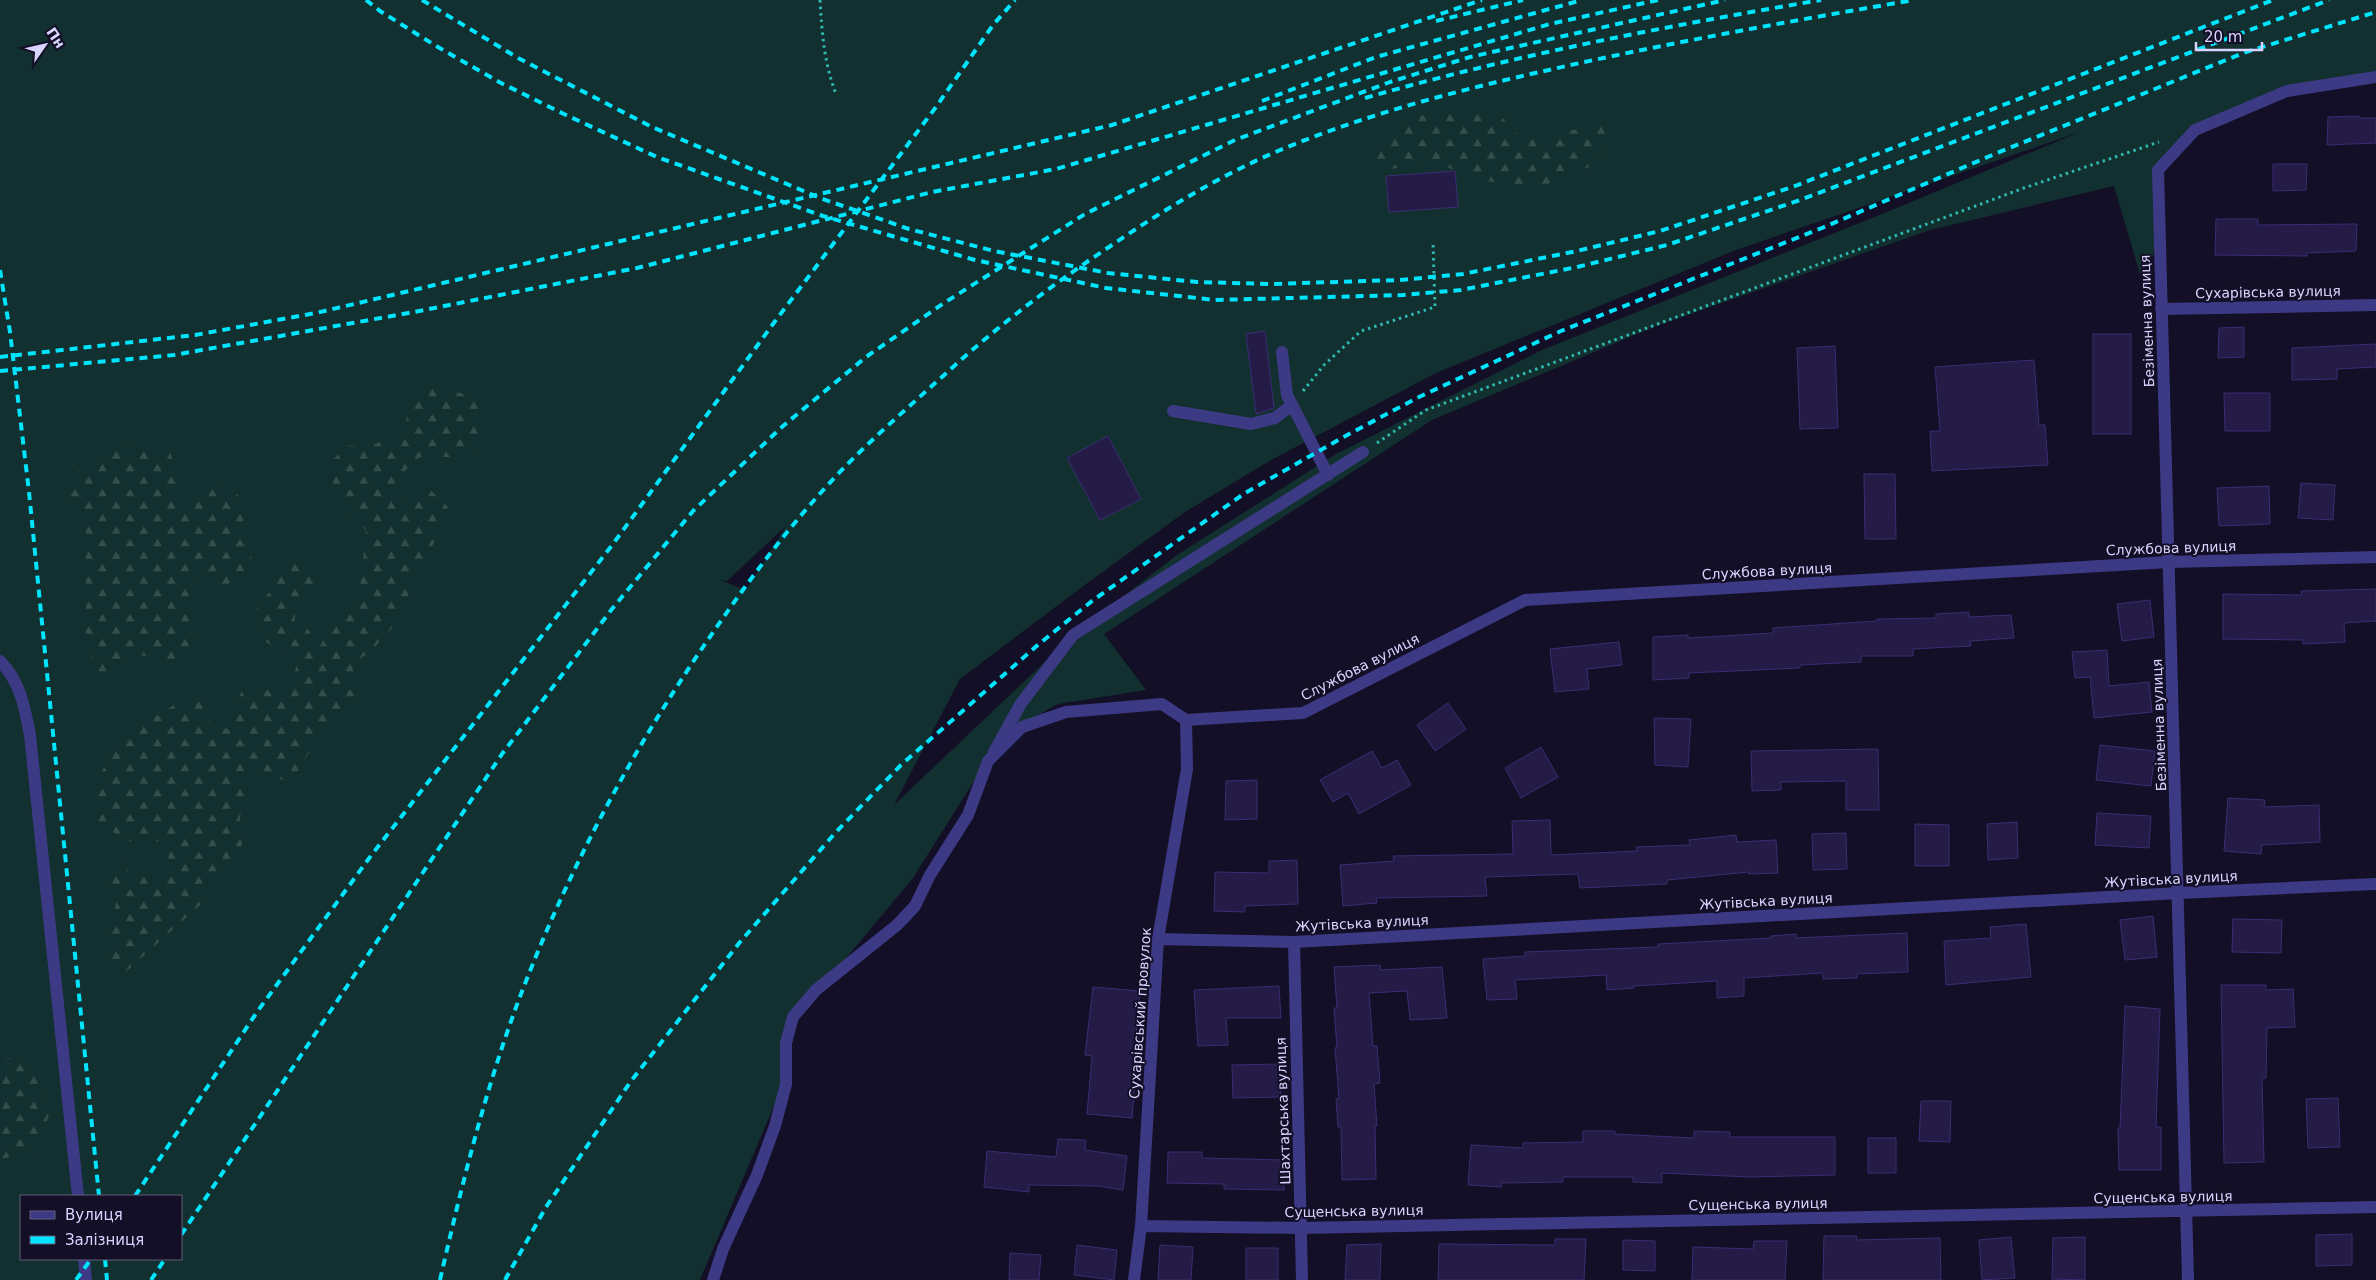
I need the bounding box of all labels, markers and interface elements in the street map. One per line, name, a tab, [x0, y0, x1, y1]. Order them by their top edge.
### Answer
north arrow	[20, 20, 70, 70]
scale bar	[2196, 20, 2262, 52]
text: Пн	[43, 24, 68, 51]
text: 20 m	[2204, 28, 2242, 46]
street label: Безіменна вулиця	[2137, 254, 2157, 388]
street label: Сухарівська вулиця	[2195, 283, 2341, 301]
street label: Службова вулиця	[2105, 538, 2237, 558]
street label: Службова вулиця	[1701, 560, 1833, 582]
street label: Службова вулиця	[1298, 630, 1422, 704]
street label: Безіменна вулиця	[2149, 658, 2169, 792]
street label: Жутівська вулиця	[2104, 868, 2238, 890]
street label: Жутівська вулиця	[1699, 890, 1833, 912]
street label: Жутівська вулиця	[1295, 912, 1429, 934]
street label: Сухарівський провулок	[1126, 927, 1154, 1099]
street label: Шахтарська вулиця	[1272, 1037, 1294, 1185]
street label: Сущенська вулиця	[2093, 1188, 2233, 1206]
legend	[20, 1195, 182, 1260]
street label: Сущенська вулиця	[1688, 1195, 1828, 1213]
street label: Сущенська вулиця	[1284, 1202, 1424, 1220]
text: Вулиця	[65, 1206, 123, 1224]
text: Залізниця	[65, 1231, 144, 1249]

